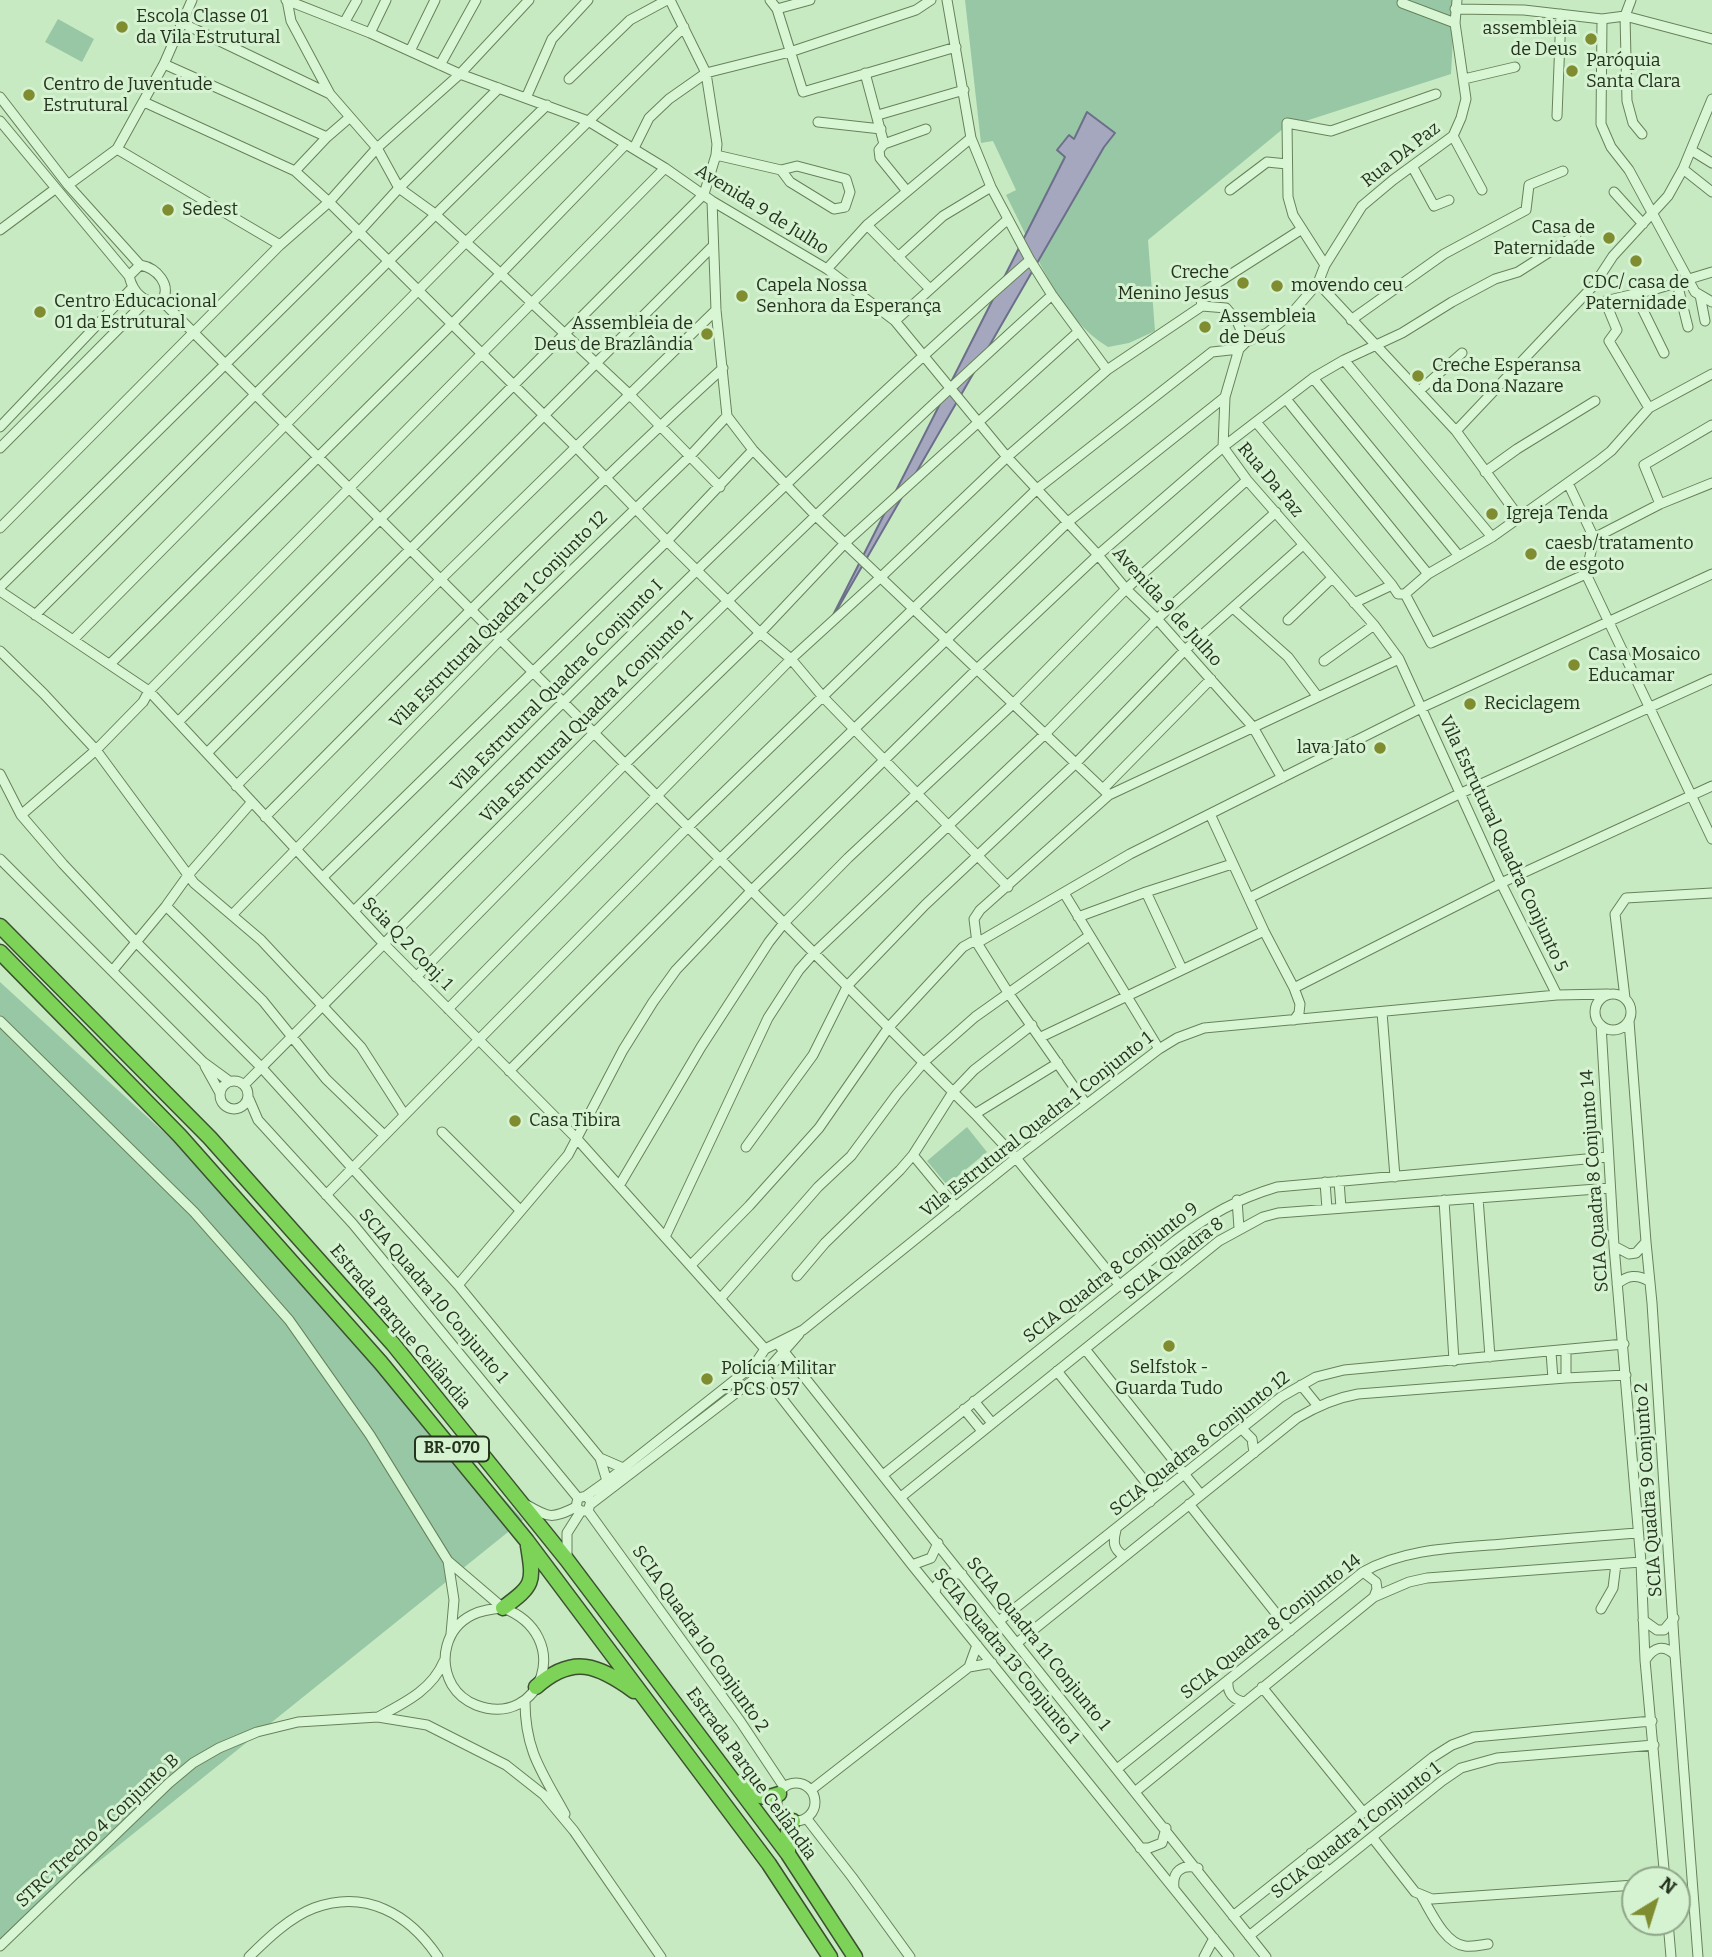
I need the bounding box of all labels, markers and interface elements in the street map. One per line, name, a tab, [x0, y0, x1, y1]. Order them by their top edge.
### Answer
place label: Escola Classe 01 da Vila Estrutural	[136, 6, 280, 48]
place label: assembleia de Deus	[1483, 18, 1577, 60]
marker: Escola Classe 01 da Vila Estrutural	[114, 19, 130, 35]
marker: assembleia de Deus	[1583, 31, 1599, 47]
place label: Paróquia Santa Clara	[1586, 50, 1681, 92]
marker: Paróquia Santa Clara	[1564, 63, 1580, 79]
place label: Centro de Juventude Estrutural	[43, 74, 213, 116]
marker: Centro de Juventude Estrutural	[21, 87, 37, 103]
street label: Rua DA Paz	[1357, 118, 1445, 192]
street label: Avenida 9 de Julho	[691, 160, 833, 260]
place label: Sedest	[182, 199, 238, 221]
marker: Sedest	[160, 202, 176, 218]
place label: Casa de Paternidade	[1493, 217, 1595, 260]
marker: Casa de Paternidade	[1601, 230, 1617, 246]
marker: CDC/ casa de Paternidade	[1628, 253, 1644, 269]
place label: Creche Menino Jesus	[1117, 262, 1229, 304]
place label: CDC/ casa de Paternidade	[1583, 272, 1689, 314]
place label: Capela Nossa Senhora da Esperança	[756, 275, 941, 318]
marker: Creche Menino Jesus	[1235, 275, 1251, 291]
place label: movendo ceu	[1291, 275, 1403, 297]
marker: movendo ceu	[1269, 278, 1285, 294]
marker: Capela Nossa Senhora da Esperança	[734, 288, 750, 304]
place label: Centro Educacional 01 da Estrutural	[54, 291, 217, 334]
marker: Centro Educacional 01 da Estrutural	[32, 304, 48, 320]
place label: Assembleia de Deus	[1219, 306, 1316, 348]
place label: Assembleia de Deus de Brazlândia	[534, 313, 693, 356]
marker: Assembleia de Deus	[1197, 319, 1213, 335]
marker: Assembleia de Deus de Brazlândia	[699, 326, 715, 342]
place label: Creche Esperansa da Dona Nazare	[1432, 355, 1581, 398]
marker: Creche Esperansa da Dona Nazare	[1410, 368, 1426, 384]
street label: Rua Da Paz	[1233, 438, 1307, 522]
place label: Igreja Tenda	[1506, 503, 1608, 525]
marker: Igreja Tenda	[1484, 506, 1500, 522]
street label: Vila Estrutural Quadra 1 Conjunto 12	[386, 507, 612, 733]
place label: caesb/tratamento de esgoto	[1545, 533, 1693, 576]
street label: Avenida 9 de Julho	[1108, 543, 1226, 671]
marker: caesb/tratamento de esgoto	[1523, 546, 1539, 562]
street label: Vila Estrutural Quadra 6 Conjunto I	[446, 575, 668, 797]
street label: Vila Estrutural Quadra 4 Conjunto 1	[476, 606, 698, 828]
place label: Casa Mosaico Educamar	[1588, 644, 1700, 686]
marker: Casa Mosaico Educamar	[1566, 657, 1582, 673]
place label: Reciclagem	[1484, 693, 1580, 715]
marker: Reciclagem	[1462, 696, 1478, 712]
street label: Vila Estrutural Quadra Conjunto 5	[1434, 712, 1572, 976]
place label: lava Jato	[1297, 737, 1366, 759]
marker: lava Jato	[1372, 740, 1388, 756]
street label: Scia Q 2 Conj. 1	[357, 893, 457, 995]
street label: Vila Estrutural Quadra 1 Conjunto 1	[917, 1028, 1157, 1222]
street label: SCIA Quadra 8 Conjunto 14	[1576, 1069, 1614, 1293]
place label: Casa Tibira	[529, 1110, 621, 1132]
marker: Casa Tibira	[507, 1113, 523, 1129]
street label: SCIA Quadra 8 Conjunto 9	[1019, 1198, 1203, 1348]
street label: SCIA Quadra 10 Conjunto 1	[354, 1205, 512, 1387]
street label: SCIA Quadra 8	[1120, 1213, 1228, 1305]
street label: Estrada Parque Ceilândia	[325, 1240, 475, 1414]
marker: Selfstok - Guarda Tudo	[1161, 1338, 1177, 1354]
place label: Selfstok - Guarda Tudo	[1115, 1357, 1223, 1400]
place label: Polícia Militar - PCS 057	[721, 1358, 836, 1400]
street label: SCIA Quadra 8 Conjunto 12	[1106, 1367, 1294, 1521]
marker: Polícia Militar - PCS 057	[699, 1371, 715, 1387]
street label: SCIA Quadra 9 Conjunto 2	[1631, 1382, 1667, 1598]
road number: BR-070	[415, 1436, 489, 1462]
street label: SCIA Quadra 10 Conjunto 2	[627, 1541, 773, 1737]
street label: SCIA Quadra 8 Conjunto 14	[1176, 1550, 1366, 1704]
street label: SCIA Quadra 11 Conjunto 1	[961, 1553, 1115, 1735]
street label: SCIA Quadra 13 Conjunto 1	[929, 1564, 1083, 1748]
street label: Estrada Parque Ceilândia	[681, 1684, 821, 1864]
street label: STRC Trecho 4 Conjunto B	[12, 1750, 184, 1912]
street label: SCIA Quadra 1 Conjunto 1	[1267, 1758, 1445, 1904]
north arrow	[1621, 1866, 1691, 1936]
text: N	[1655, 1872, 1681, 1899]

